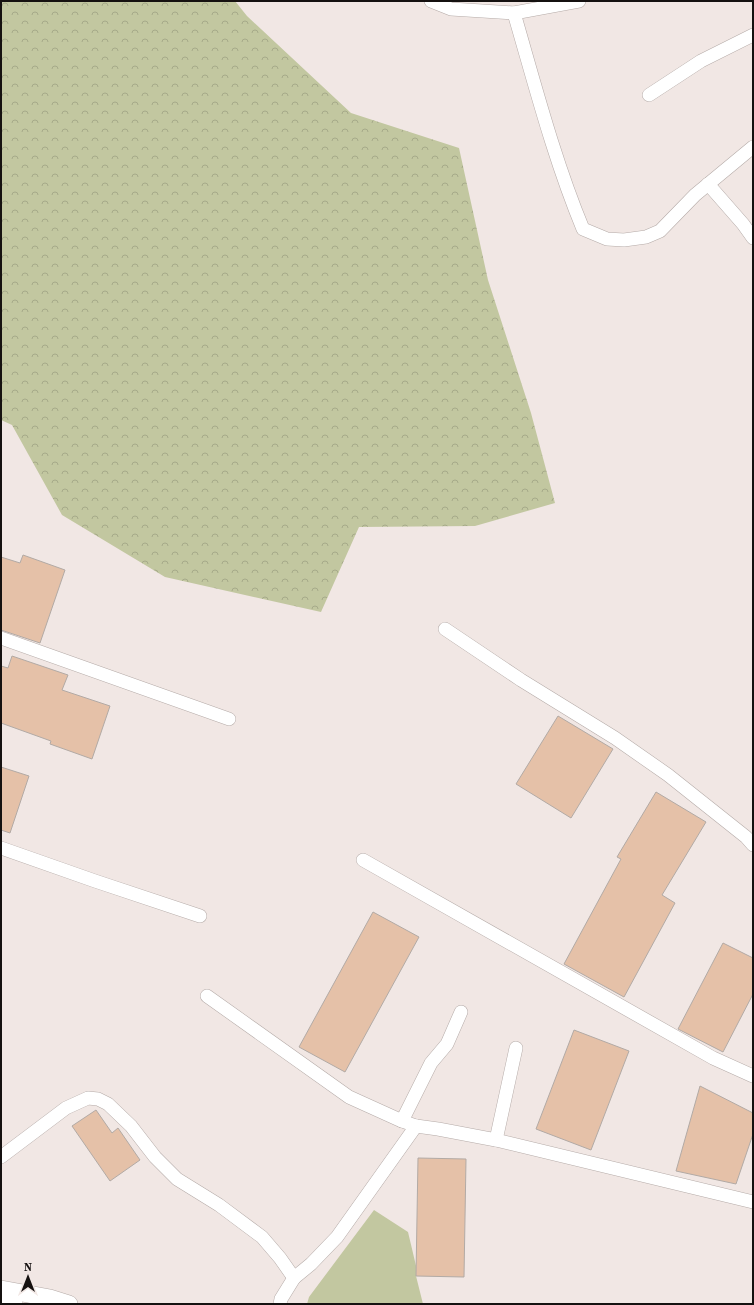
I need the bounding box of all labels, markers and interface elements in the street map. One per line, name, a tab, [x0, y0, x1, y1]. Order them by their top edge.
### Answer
north arrow	[8, 1257, 48, 1297]
text: N	[24, 1260, 32, 1275]

